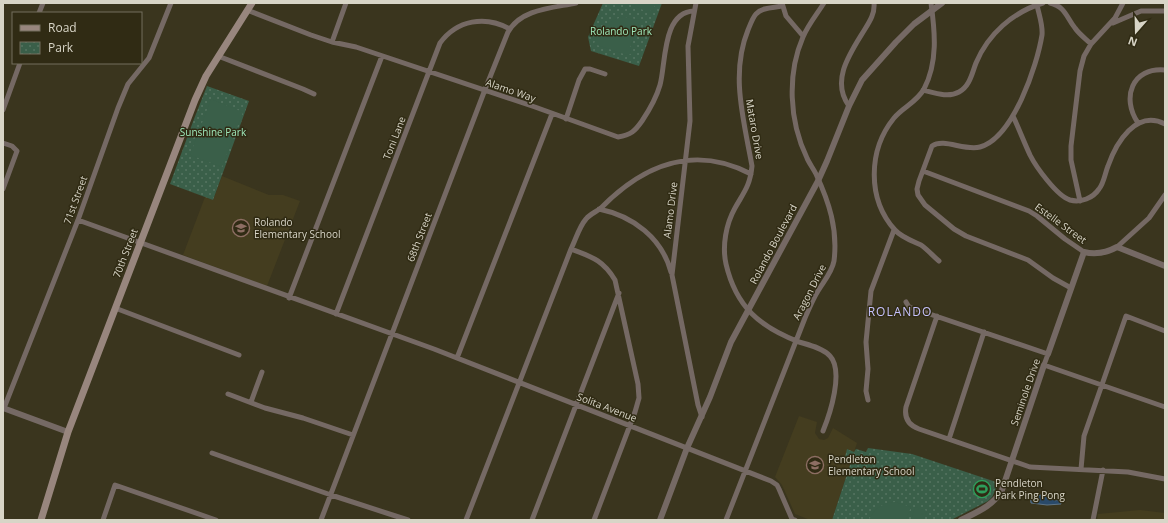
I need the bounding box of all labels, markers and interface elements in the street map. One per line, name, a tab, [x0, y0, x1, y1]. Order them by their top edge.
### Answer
legend	[12, 12, 142, 64]
north arrow	[1116, 12, 1156, 52]
text: Road	[48, 19, 77, 36]
park label: Rolando Park	[590, 24, 653, 38]
text: N	[1126, 33, 1139, 50]
text: Park	[48, 39, 74, 56]
street label: Alamo Way	[484, 75, 539, 105]
street label: Mataro Drive	[743, 98, 767, 161]
street label: Toni Lane	[379, 114, 409, 162]
park label: Sunshine Park	[180, 125, 247, 139]
street label: 71st Street	[60, 174, 90, 226]
street label: Alamo Drive	[660, 181, 680, 239]
street label: Estelle Street	[1032, 199, 1090, 247]
street label: Rolando Boulevard	[746, 202, 800, 286]
street label: 68th Street	[403, 210, 435, 264]
place label: Rolando Elementary School	[254, 215, 340, 241]
school or university icon: Rolando Elementary School	[231, 218, 251, 238]
street label: 70th Street	[109, 226, 141, 280]
street label: Aragon Drive	[789, 261, 829, 322]
district label: ROLANDO	[868, 303, 932, 320]
street label: Seminole Drive	[1007, 356, 1043, 427]
street label: Solita Avenue	[575, 389, 639, 425]
place label: Pendleton Elementary School	[828, 452, 914, 478]
school or university icon: Pendleton Elementary School	[805, 455, 825, 475]
place label: Pendleton Park Ping Pong	[995, 476, 1065, 502]
sports icon: Pendleton Park Ping Pong	[972, 479, 992, 499]

